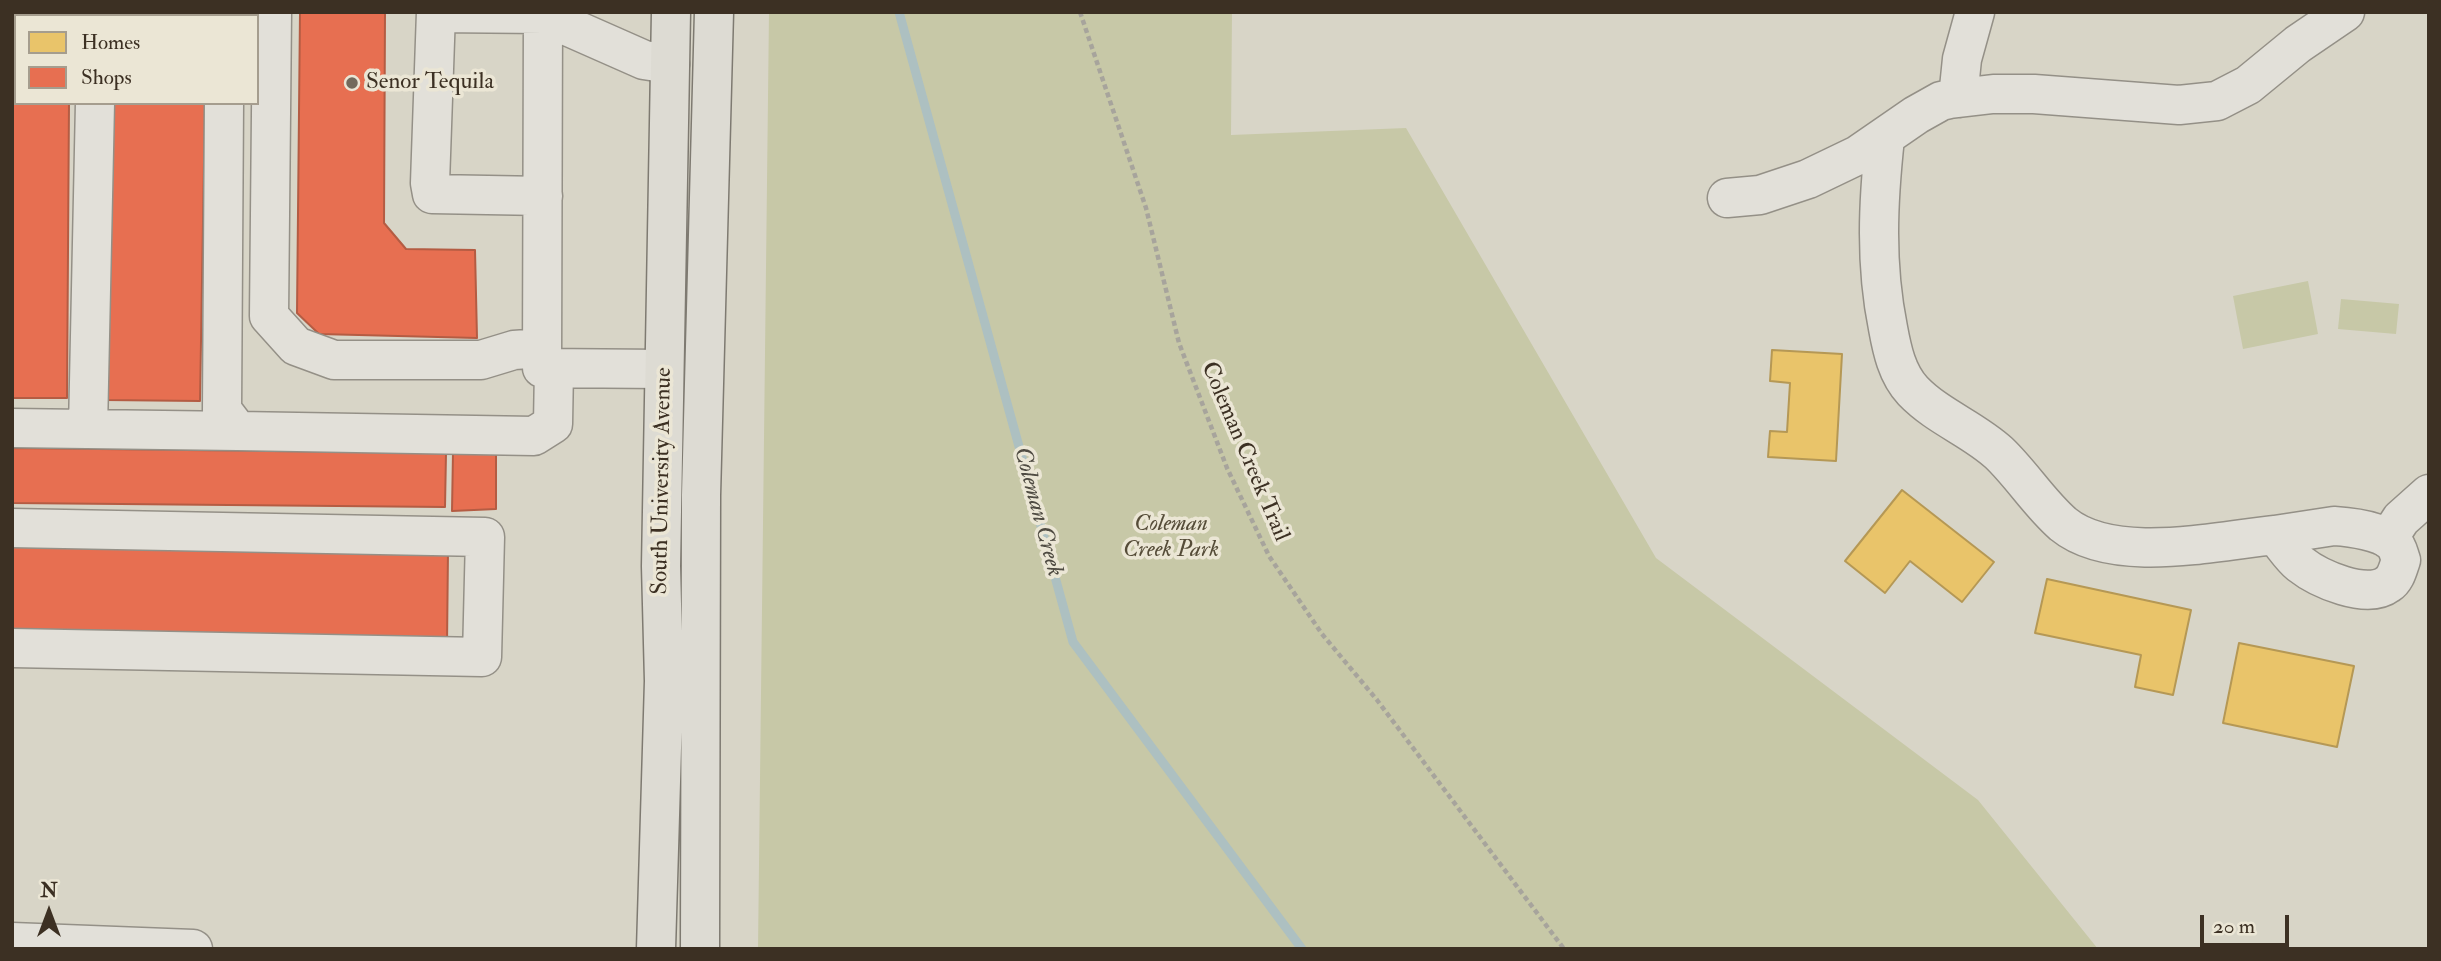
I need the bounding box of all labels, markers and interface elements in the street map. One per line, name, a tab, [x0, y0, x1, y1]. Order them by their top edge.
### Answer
legend	[14, 14, 259, 105]
text: Homes	[81, 29, 140, 56]
text: Shops	[81, 64, 132, 91]
place label: Senor Tequila	[366, 69, 494, 97]
marker: Senor Tequila	[344, 75, 360, 91]
street label: Coleman Creek Trail	[1194, 358, 1294, 546]
street label: South University Avenue	[647, 367, 679, 595]
water label: Coleman Creek	[1006, 444, 1068, 580]
park label: Coleman Creek Park	[1123, 511, 1219, 565]
north arrow	[14, 877, 84, 947]
text: N	[40, 879, 58, 903]
scale bar	[2203, 902, 2292, 946]
text: 20 m	[2213, 913, 2255, 940]

